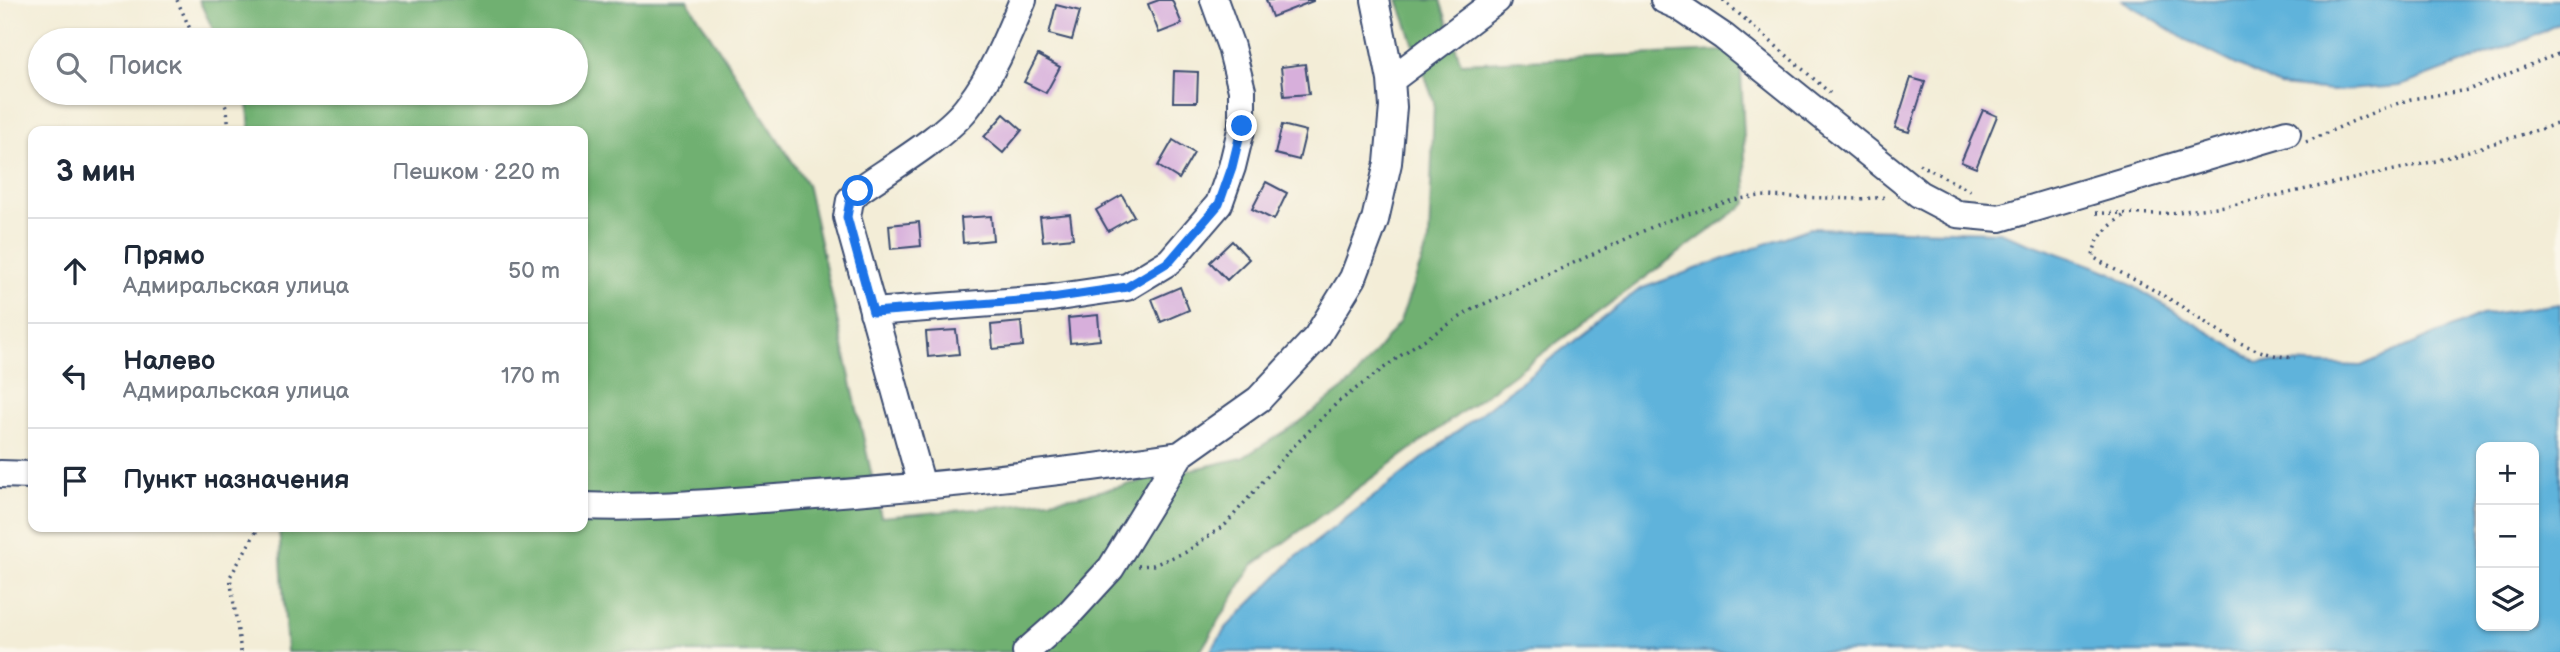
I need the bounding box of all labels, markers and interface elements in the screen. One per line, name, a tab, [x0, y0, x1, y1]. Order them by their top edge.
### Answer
search box	[28, 28, 588, 105]
icon: search	[52, 48, 90, 86]
text: Поиск	[108, 51, 182, 82]
route end	[1226, 110, 1257, 141]
text: 3 мин	[56, 154, 136, 190]
text: Пешком · 220 m	[392, 158, 560, 186]
route start	[842, 175, 873, 206]
text: Прямо	[123, 241, 205, 272]
icon: ahead	[56, 252, 94, 290]
text: 50 m	[508, 257, 560, 285]
text: Адмиральская улица	[123, 272, 349, 300]
text: Налево	[123, 346, 215, 377]
icon: left	[56, 357, 94, 395]
text: 170 m	[501, 362, 560, 390]
text: Адмиральская улица	[123, 377, 349, 405]
map controls	[2476, 442, 2539, 631]
button: +	[2476, 442, 2539, 505]
icon: arrive	[56, 462, 94, 500]
text: Пункт назначения	[123, 465, 349, 496]
button: −	[2476, 505, 2539, 568]
button: layers	[2476, 568, 2539, 631]

